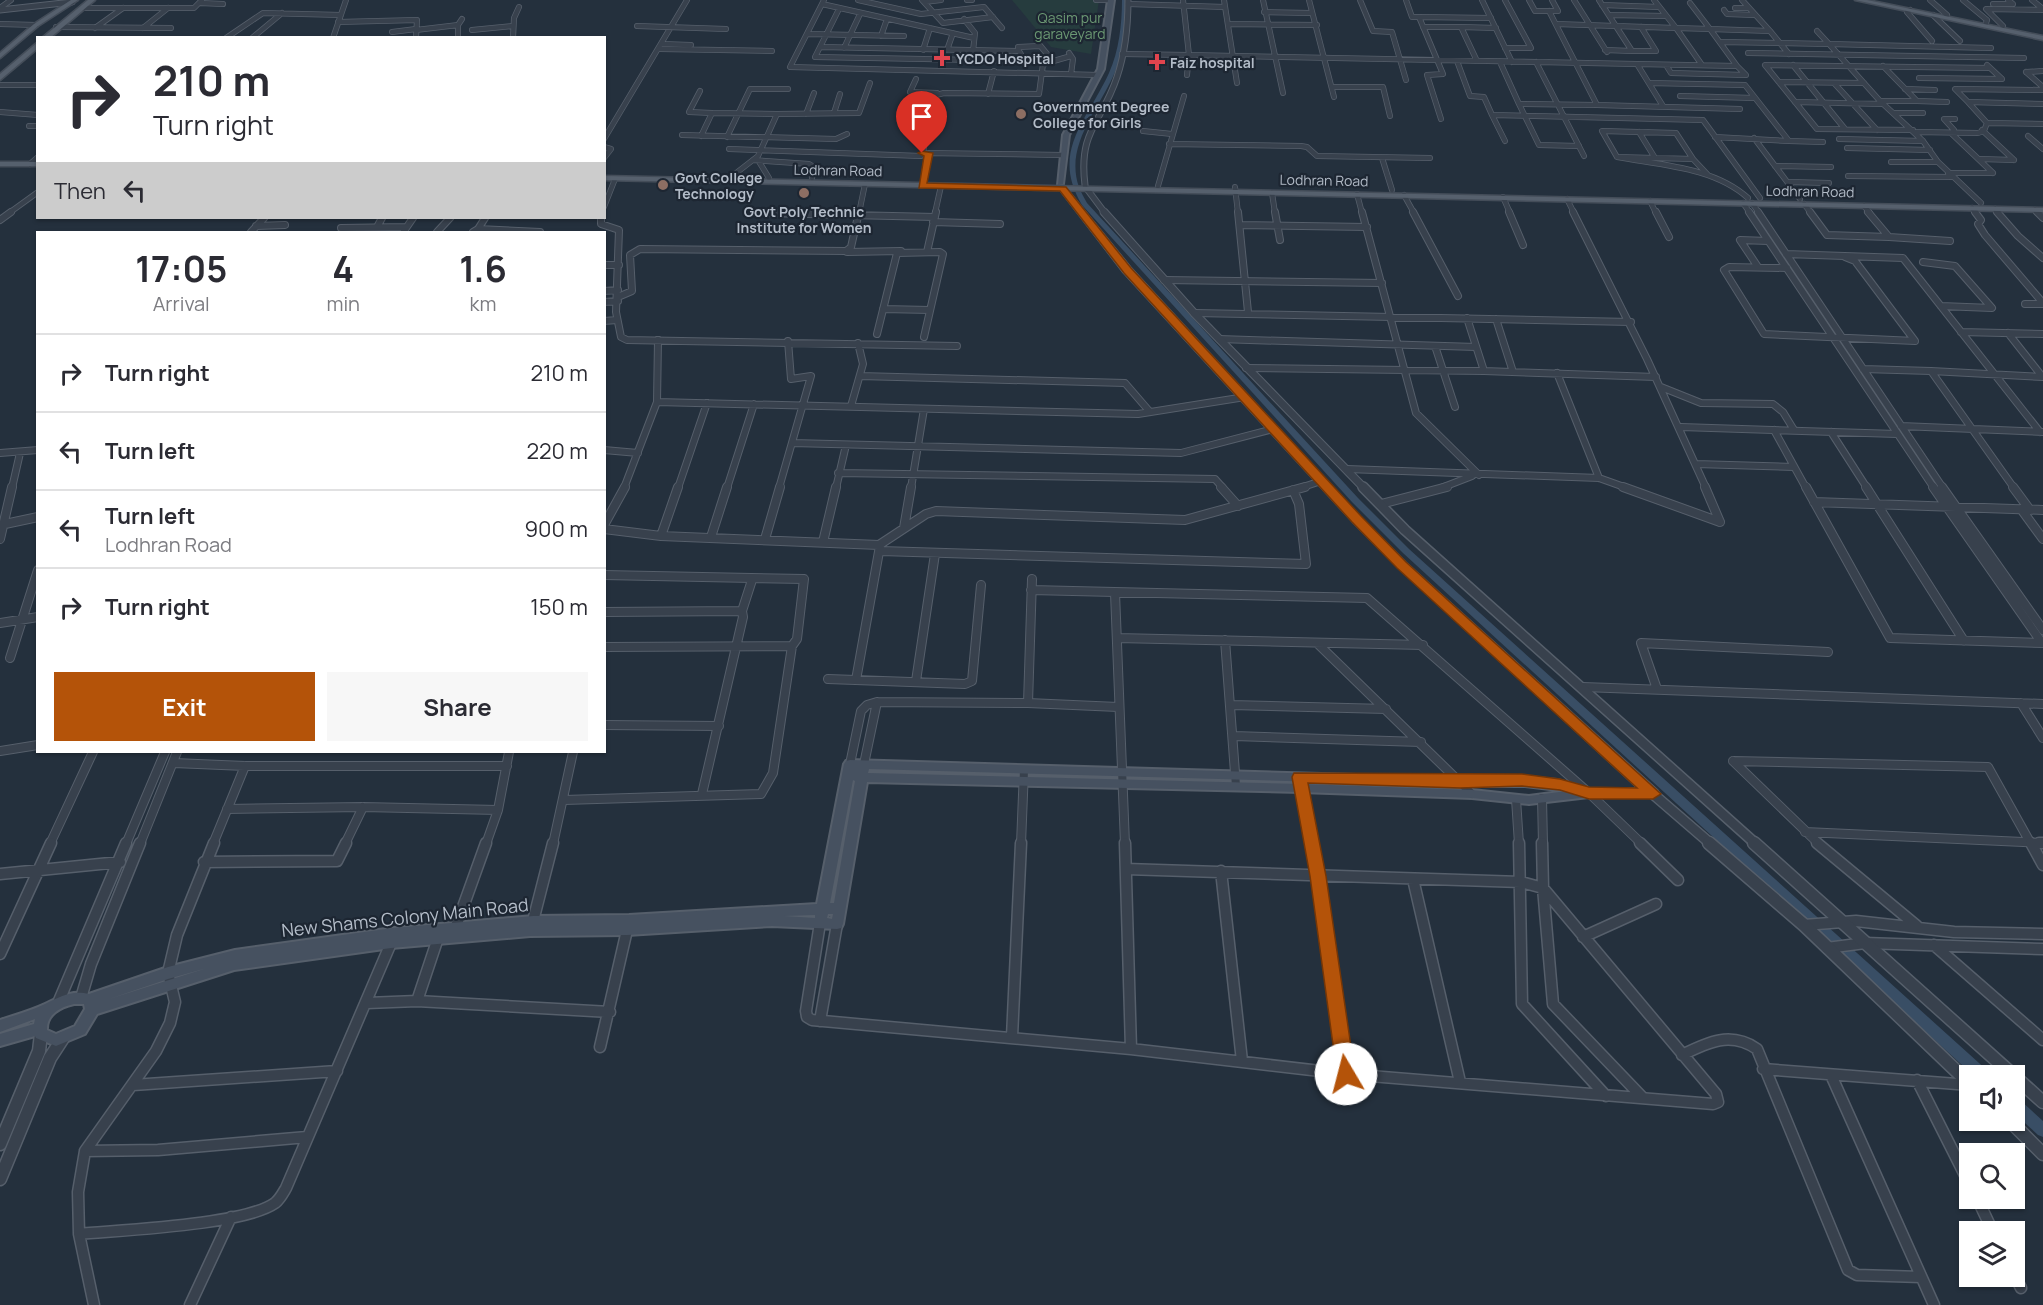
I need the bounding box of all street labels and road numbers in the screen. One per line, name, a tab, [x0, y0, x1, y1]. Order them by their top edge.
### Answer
street label: Lodhran Road	[793, 160, 883, 180]
street label: Lodhran Road	[1279, 170, 1369, 190]
street label: Lodhran Road	[1765, 181, 1855, 201]
street label: New Shams Colony Main Road	[280, 892, 530, 942]

